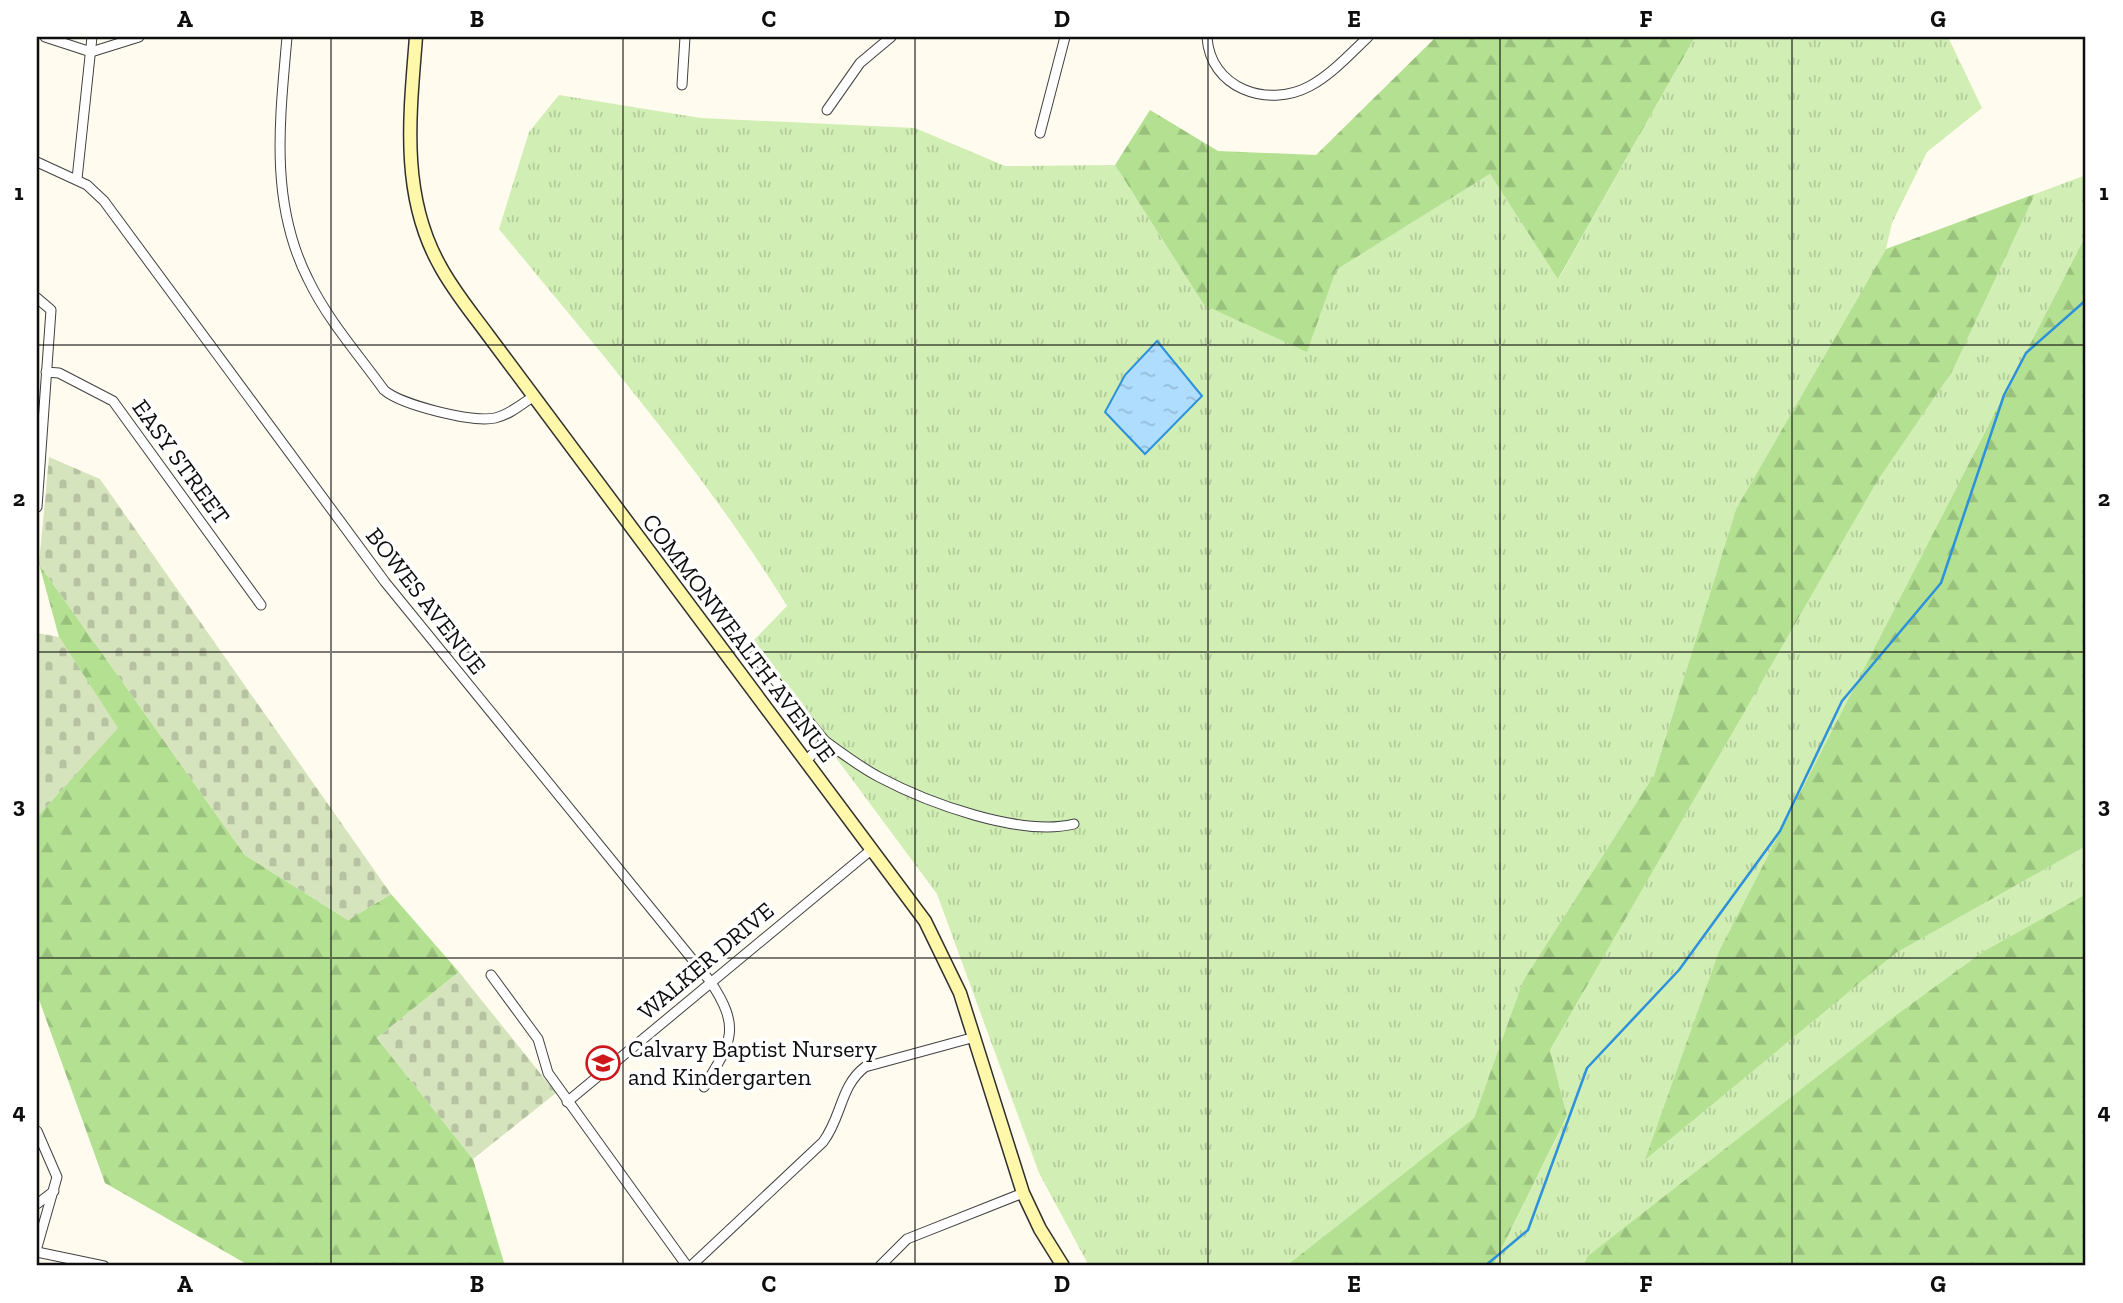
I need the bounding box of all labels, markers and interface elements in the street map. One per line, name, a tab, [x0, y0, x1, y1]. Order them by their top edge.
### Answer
text: A	[177, 5, 193, 33]
text: B	[470, 5, 484, 33]
text: C	[762, 5, 776, 33]
text: D	[1054, 5, 1070, 33]
text: E	[1347, 5, 1361, 33]
text: F	[1639, 5, 1653, 33]
text: G	[1930, 5, 1946, 33]
text: 1	[14, 178, 24, 206]
text: 1	[2099, 178, 2109, 206]
street label: EASY STREET	[126, 394, 237, 530]
text: 2	[13, 484, 25, 512]
text: 2	[2098, 484, 2110, 512]
street label: COMMONWEALTH AVENUE	[636, 508, 842, 768]
street label: BOWES AVENUE	[360, 522, 493, 680]
text: 3	[13, 791, 25, 819]
text: 3	[2098, 791, 2110, 819]
street label: WALKER DRIVE	[632, 895, 779, 1026]
place label: Calvary Baptist Nursery and Kindergarten	[628, 1034, 878, 1091]
school or university icon: Calvary Baptist Nursery and Kindergarten	[584, 1044, 622, 1082]
text: 4	[12, 1097, 26, 1125]
text: 4	[2097, 1097, 2111, 1125]
text: A	[177, 1270, 193, 1298]
text: B	[470, 1270, 484, 1298]
text: C	[762, 1270, 776, 1298]
text: D	[1054, 1270, 1070, 1298]
text: E	[1347, 1270, 1361, 1298]
text: F	[1639, 1270, 1653, 1298]
text: G	[1930, 1270, 1946, 1298]

